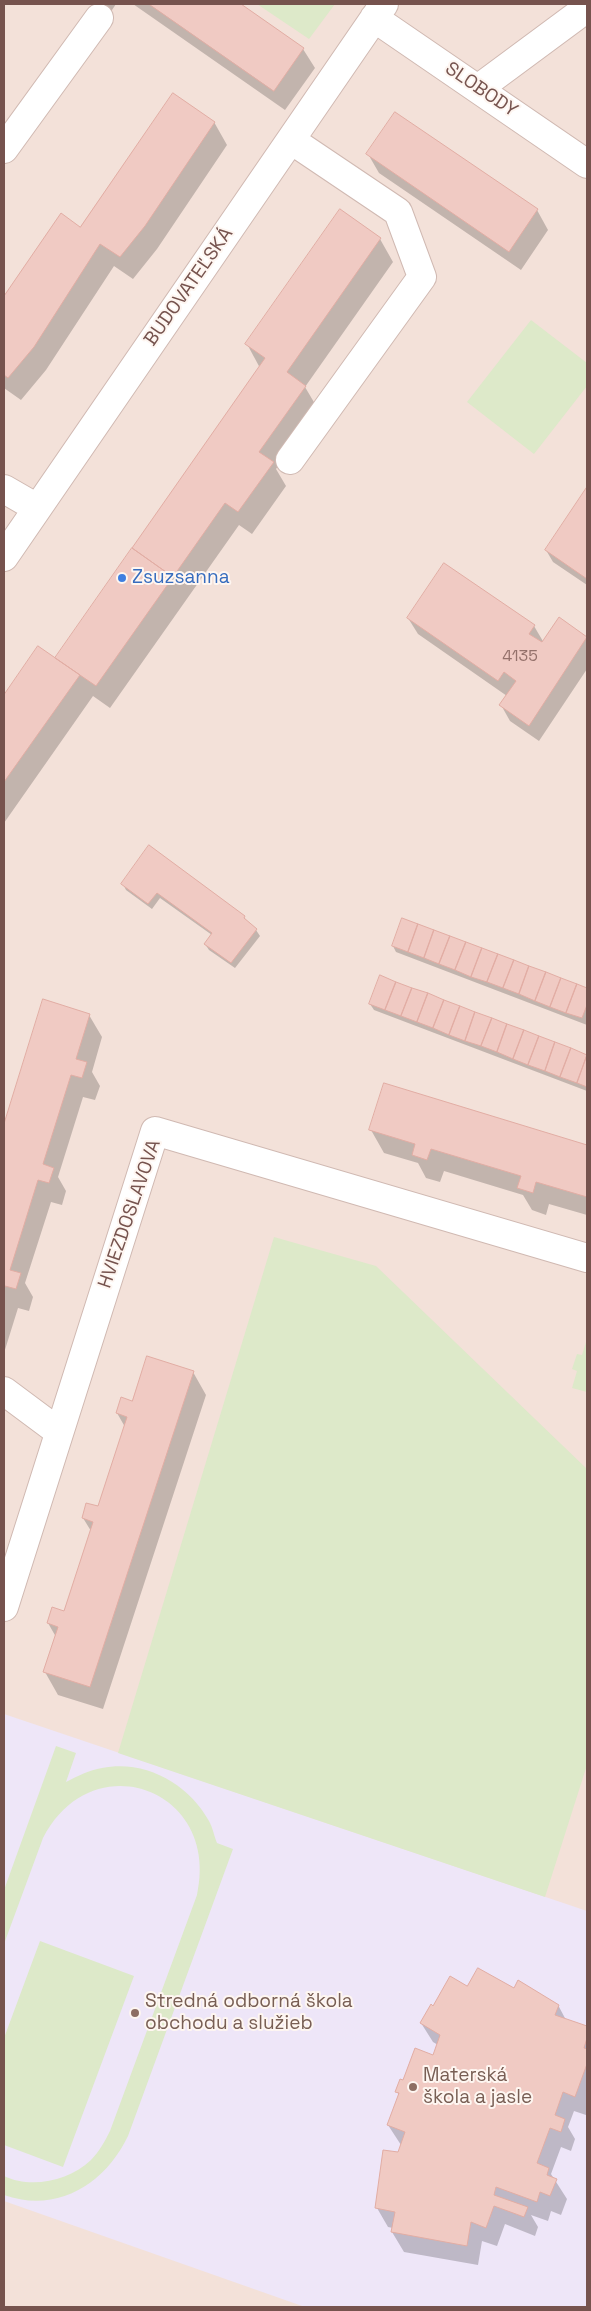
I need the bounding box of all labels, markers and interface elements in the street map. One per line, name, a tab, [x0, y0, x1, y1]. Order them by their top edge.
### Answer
street label: SLOBODY	[440, 58, 522, 122]
street label: BUDOVATEĽSKÁ	[140, 224, 238, 350]
place label: Zsuzsanna	[132, 567, 230, 589]
marker: Zsuzsanna	[116, 572, 128, 584]
house number: 4135	[502, 647, 538, 667]
street label: HVIEZDOSLAVOVA	[94, 1137, 166, 1291]
place label: Stredná odborná škola obchodu a služieb	[145, 1991, 353, 2035]
marker: Stredná odborná škola obchodu a služieb	[129, 2007, 141, 2019]
place label: Materská škola a jasle	[423, 2065, 532, 2109]
marker: Materská škola a jasle	[407, 2081, 419, 2093]

